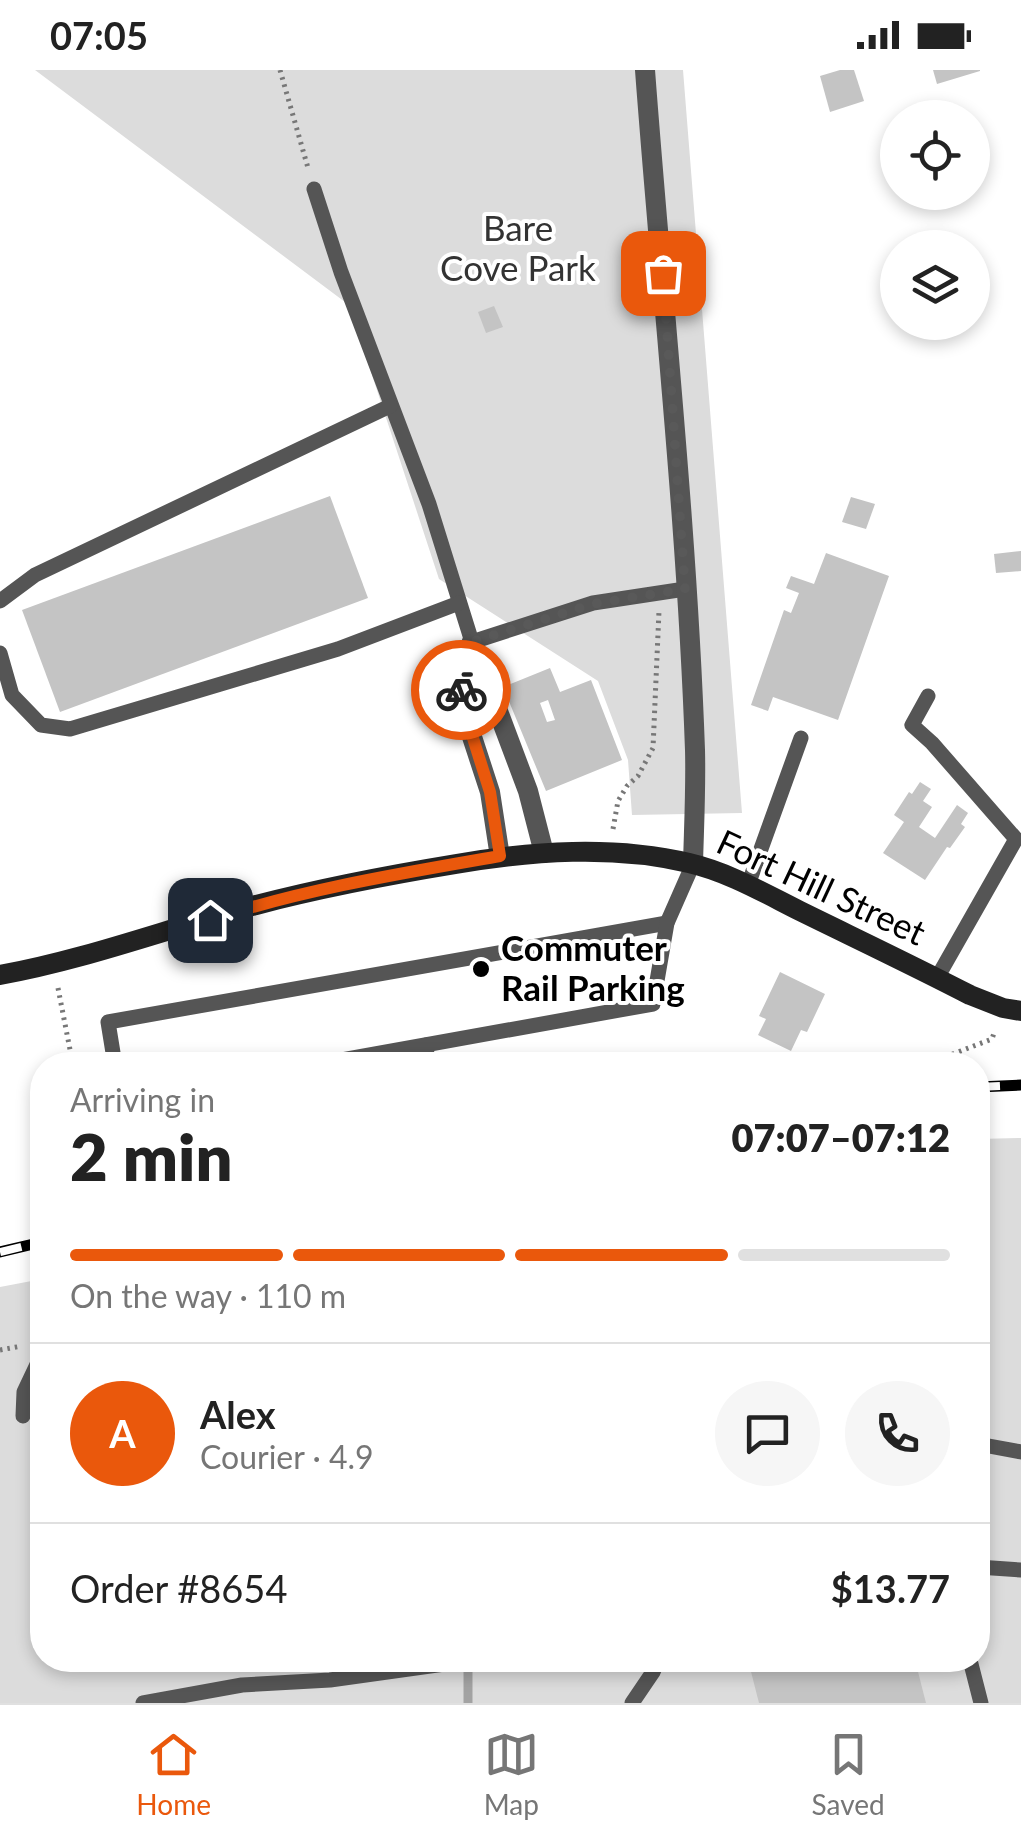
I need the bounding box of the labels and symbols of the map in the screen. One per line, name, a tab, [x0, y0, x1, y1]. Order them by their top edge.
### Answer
park label: Bare Cove Park	[440, 206, 596, 288]
pin	[621, 231, 706, 316]
courier	[411, 640, 511, 740]
street label: Fort Hill Street	[711, 820, 933, 953]
pin	[168, 878, 253, 963]
place label: Commuter Rail Parking	[501, 926, 685, 1008]
marker: Commuter Rail Parking	[470, 958, 492, 980]

